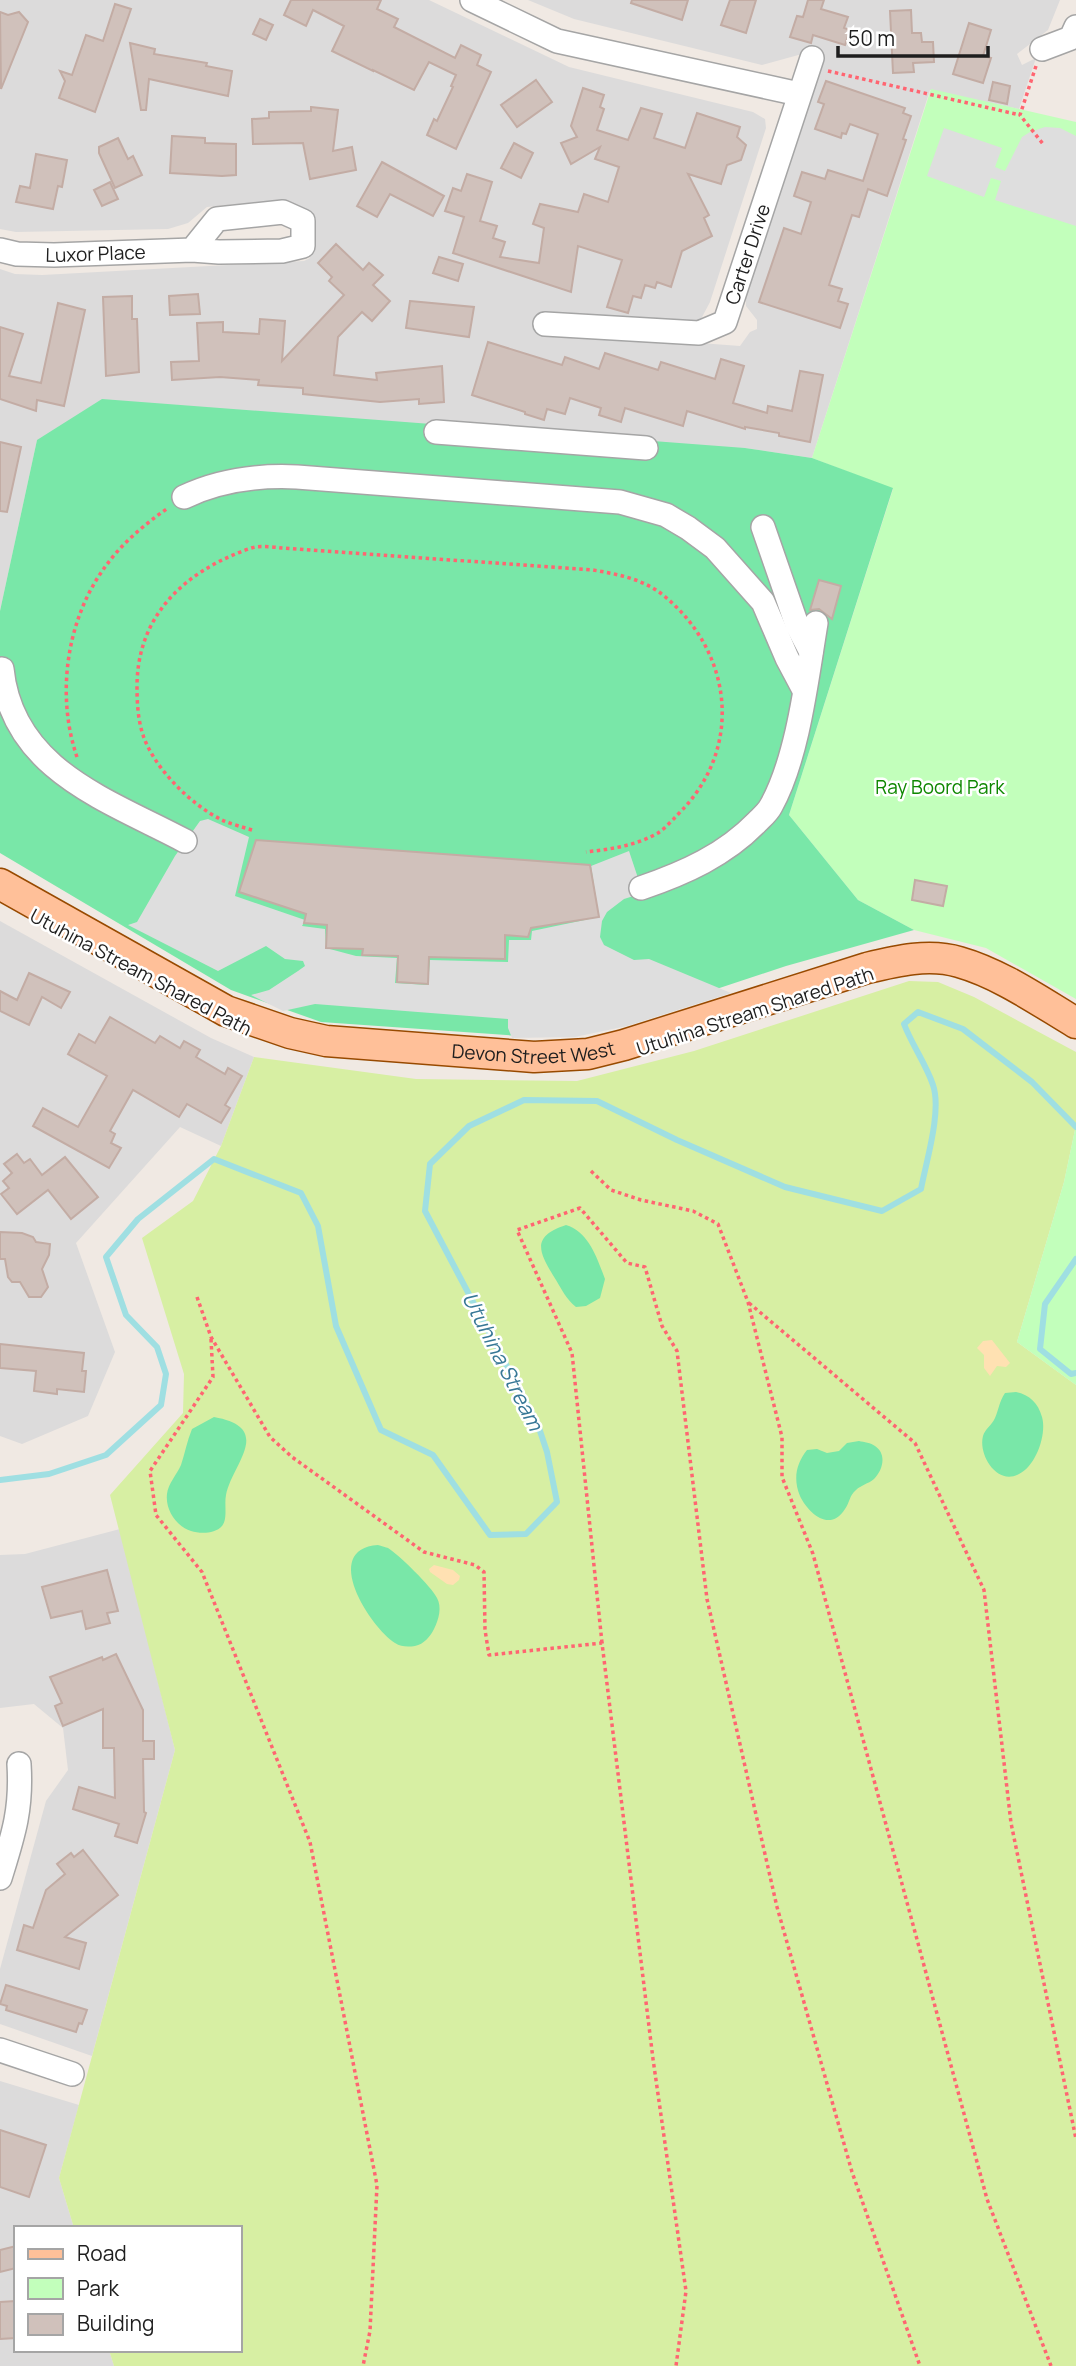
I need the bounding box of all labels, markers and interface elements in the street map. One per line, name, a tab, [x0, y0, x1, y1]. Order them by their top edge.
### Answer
scale bar	[838, 14, 988, 58]
text: 50 m	[848, 24, 895, 52]
street label: Carter Drive	[719, 200, 776, 308]
street label: Luxor Place	[45, 239, 146, 268]
park label: Ray Boord Park	[875, 774, 1005, 800]
street label: Utuhina Stream Shared Path	[25, 902, 257, 1042]
street label: Utuhina Stream Shared Path	[633, 960, 877, 1062]
street label: Devon Street West	[451, 1035, 618, 1070]
water label: Utuhina Stream	[456, 1287, 550, 1436]
legend	[14, 2226, 242, 2352]
text: Road	[77, 2239, 127, 2267]
text: Park	[77, 2274, 119, 2302]
text: Building	[77, 2309, 154, 2337]

